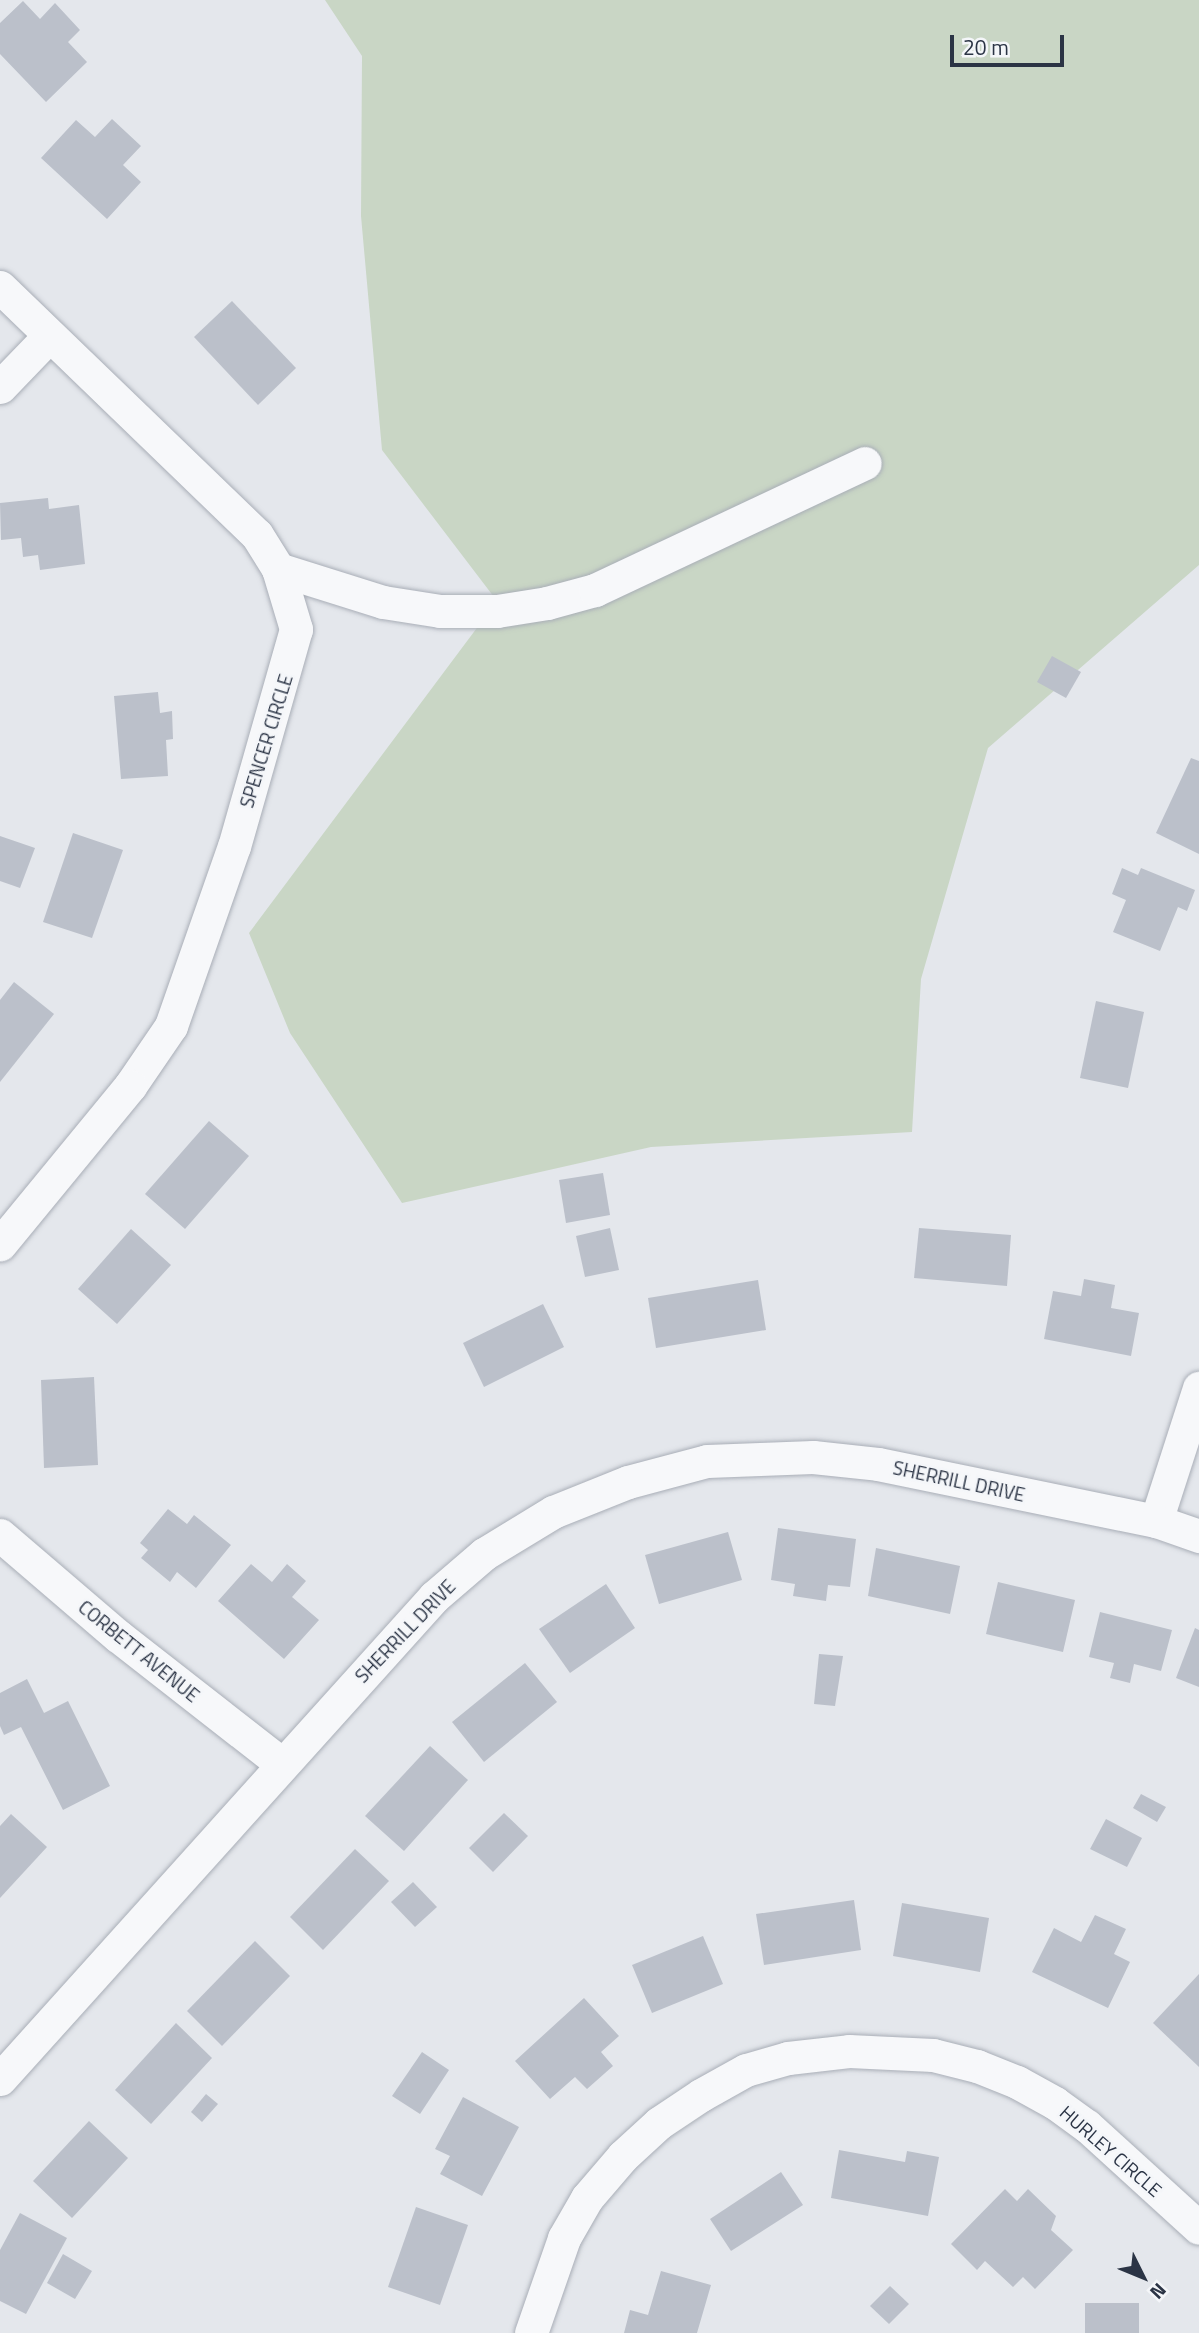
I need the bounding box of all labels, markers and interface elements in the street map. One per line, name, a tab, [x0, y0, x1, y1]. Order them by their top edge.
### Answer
scale bar	[954, 21, 1068, 65]
text: 20 m	[963, 31, 1009, 63]
street label: SPENCER CIRCLE	[235, 672, 297, 810]
street label: SHERRILL DRIVE	[891, 1456, 1027, 1506]
street label: SHERRILL DRIVE	[350, 1575, 460, 1687]
street label: CORBETT AVENUE	[74, 1595, 204, 1707]
street label: HURLEY CIRCLE	[1055, 2101, 1167, 2201]
north arrow	[1108, 2242, 1178, 2312]
text: N	[1144, 2277, 1174, 2306]

